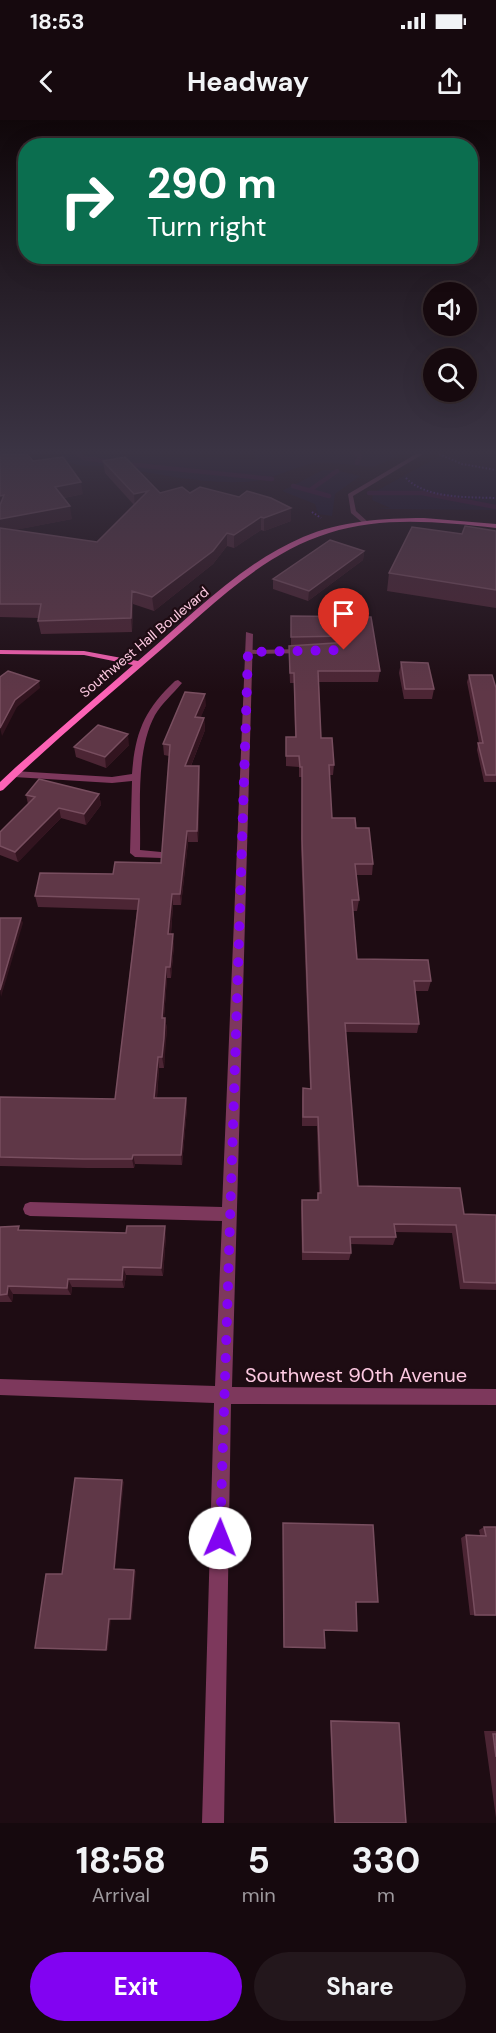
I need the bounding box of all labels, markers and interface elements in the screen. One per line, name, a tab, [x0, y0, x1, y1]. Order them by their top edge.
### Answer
text: 18:53	[30, 7, 84, 36]
text: Headway	[187, 64, 309, 99]
icon: back	[30, 65, 63, 98]
icon: share	[433, 65, 466, 98]
text: 290 m	[147, 156, 277, 211]
icon: right	[48, 162, 126, 240]
text: Turn right	[147, 209, 267, 244]
map controls	[423, 282, 477, 402]
button: sound	[423, 282, 477, 336]
button: search	[423, 348, 477, 402]
street label: Southwest Hall Boulevard	[76, 583, 212, 701]
pin	[318, 588, 369, 650]
icon: arrive	[327, 597, 360, 630]
street label: Southwest 90th Avenue	[245, 1362, 467, 1388]
position arrow	[188, 1506, 252, 1570]
text: 18:58	[76, 1837, 166, 1884]
text: 5	[248, 1837, 270, 1884]
text: 330	[351, 1837, 420, 1884]
text: Arrival	[92, 1882, 150, 1908]
text: min	[242, 1882, 276, 1908]
text: m	[377, 1882, 395, 1908]
button: Exit	[30, 1952, 242, 2021]
button: Share	[254, 1952, 466, 2021]

